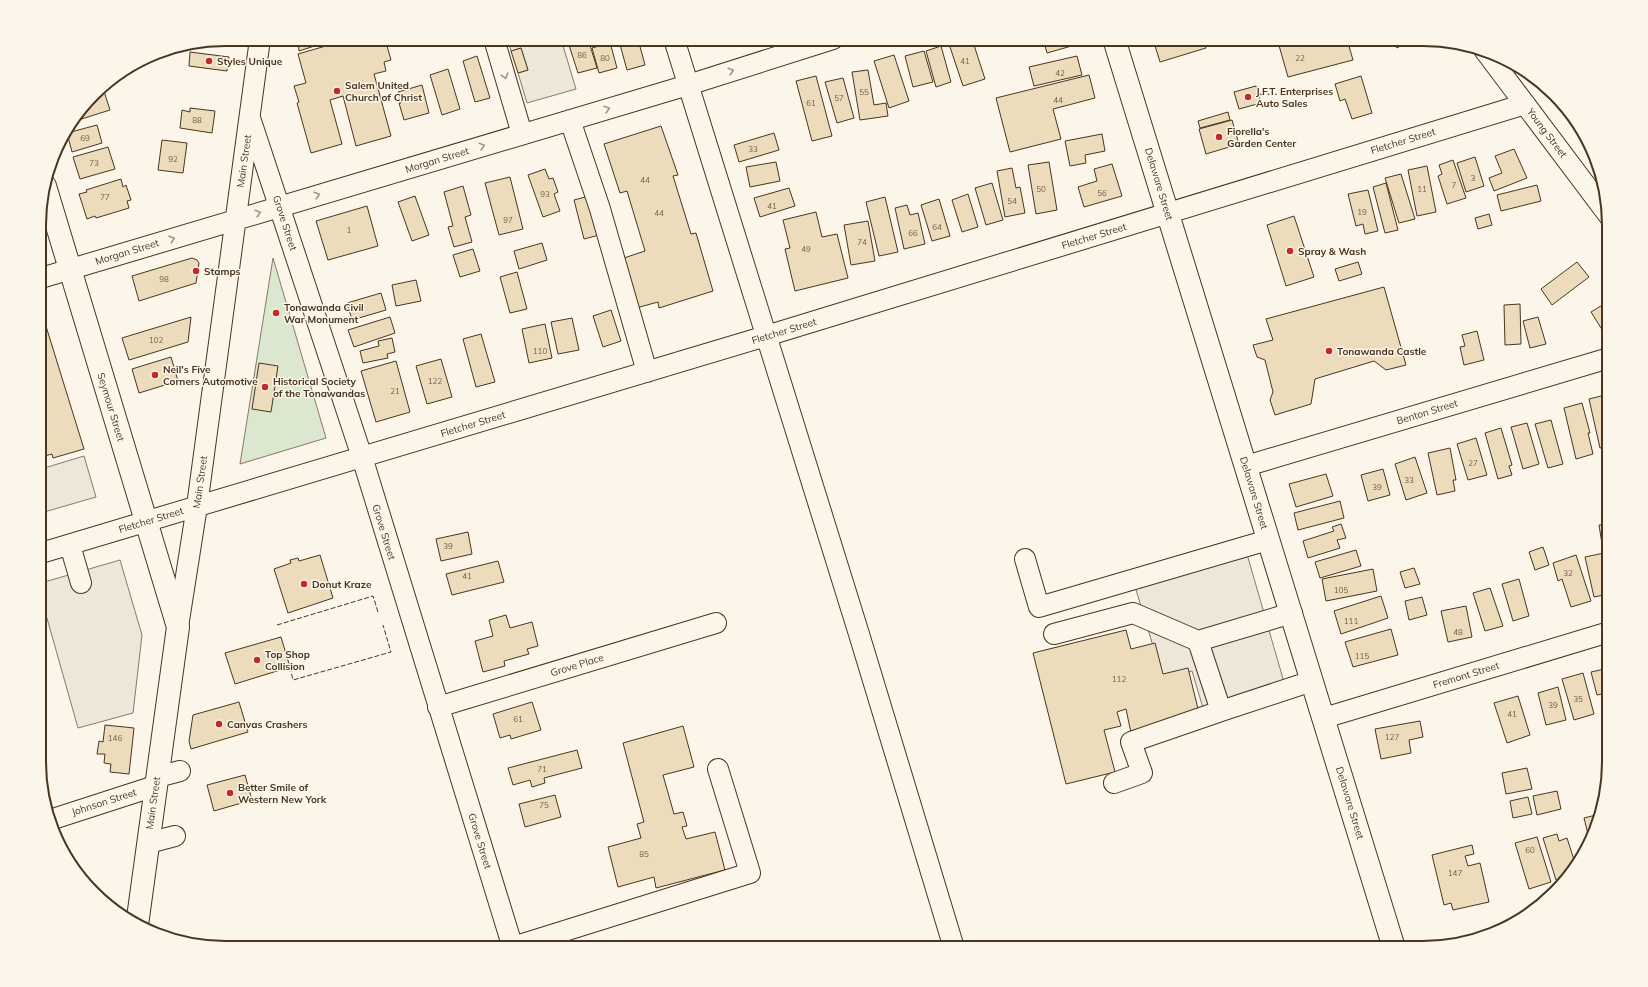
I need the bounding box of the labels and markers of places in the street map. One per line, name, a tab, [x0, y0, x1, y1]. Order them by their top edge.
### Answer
place label: Styles Unique	[217, 55, 283, 68]
marker: Styles Unique	[204, 56, 214, 66]
place label: Salem United Church of Christ	[345, 79, 422, 104]
place label: J.F.T. Enterprises Auto Sales	[1256, 85, 1333, 110]
marker: Salem United Church of Christ	[332, 86, 342, 96]
marker: J.F.T. Enterprises Auto Sales	[1243, 92, 1253, 102]
place label: Fiorella's Garden Center	[1227, 125, 1296, 150]
marker: Fiorella's Garden Center	[1214, 132, 1224, 142]
place label: Spray & Wash	[1298, 245, 1366, 258]
marker: Spray & Wash	[1285, 246, 1295, 256]
place label: Stamps	[204, 265, 241, 278]
marker: Stamps	[191, 266, 201, 276]
place label: Tonawanda Civil War Monument	[284, 301, 364, 326]
marker: Tonawanda Civil War Monument	[271, 308, 281, 318]
place label: Tonawanda Castle	[1337, 345, 1427, 358]
marker: Tonawanda Castle	[1324, 346, 1334, 356]
place label: Neil's Five Corners Automotive	[163, 363, 258, 388]
marker: Neil's Five Corners Automotive	[150, 370, 160, 380]
place label: Historical Society of the Tonawandas	[273, 375, 365, 400]
marker: Historical Society of the Tonawandas	[260, 382, 270, 392]
place label: Donut Kraze	[312, 578, 372, 591]
marker: Donut Kraze	[299, 579, 309, 589]
place label: Top Shop Collision	[265, 648, 310, 673]
marker: Top Shop Collision	[252, 655, 262, 665]
place label: Canvas Crashers	[227, 718, 307, 731]
marker: Canvas Crashers	[214, 719, 224, 729]
place label: Better Smile of Western New York	[238, 781, 327, 806]
marker: Better Smile of Western New York	[225, 788, 235, 798]

